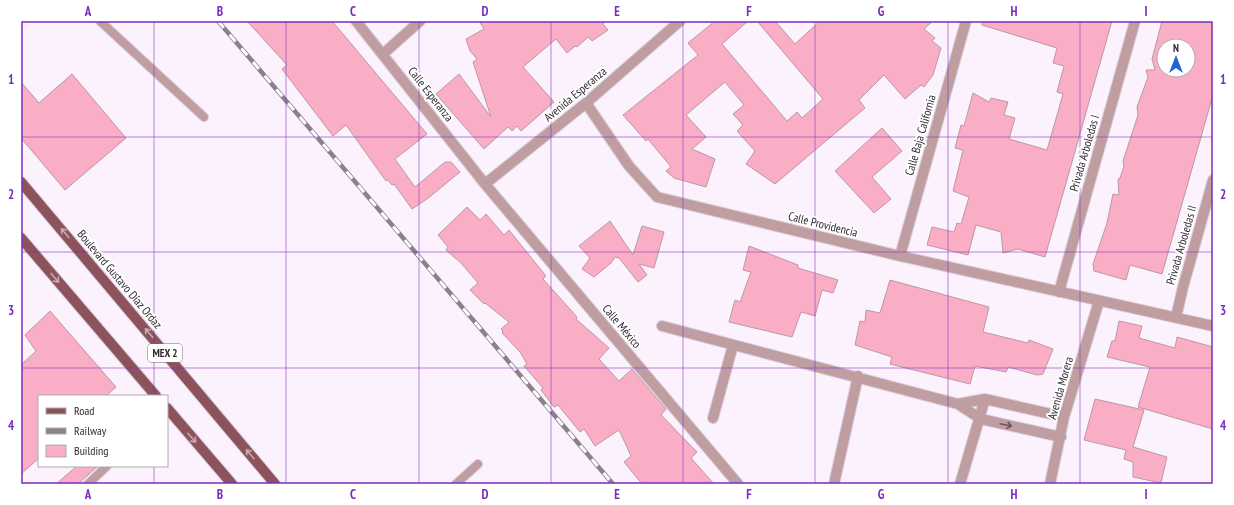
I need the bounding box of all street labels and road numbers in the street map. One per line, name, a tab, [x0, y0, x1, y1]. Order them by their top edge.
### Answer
street label: Avenida Esperanza	[541, 63, 610, 125]
street label: Calle Esperanza	[405, 64, 457, 124]
street label: Calle Baja California	[901, 93, 939, 177]
street label: Privada Arboledas I	[1066, 113, 1102, 193]
street label: Privada Arboledas II	[1162, 204, 1200, 286]
street label: Calle Providencia	[787, 208, 859, 240]
street label: Boulevard Gustavo Díaz Ordaz	[74, 227, 166, 331]
street label: Calle México	[599, 301, 645, 351]
road number: MEX 2	[148, 344, 182, 362]
street label: Avenida Morera	[1044, 355, 1076, 421]

